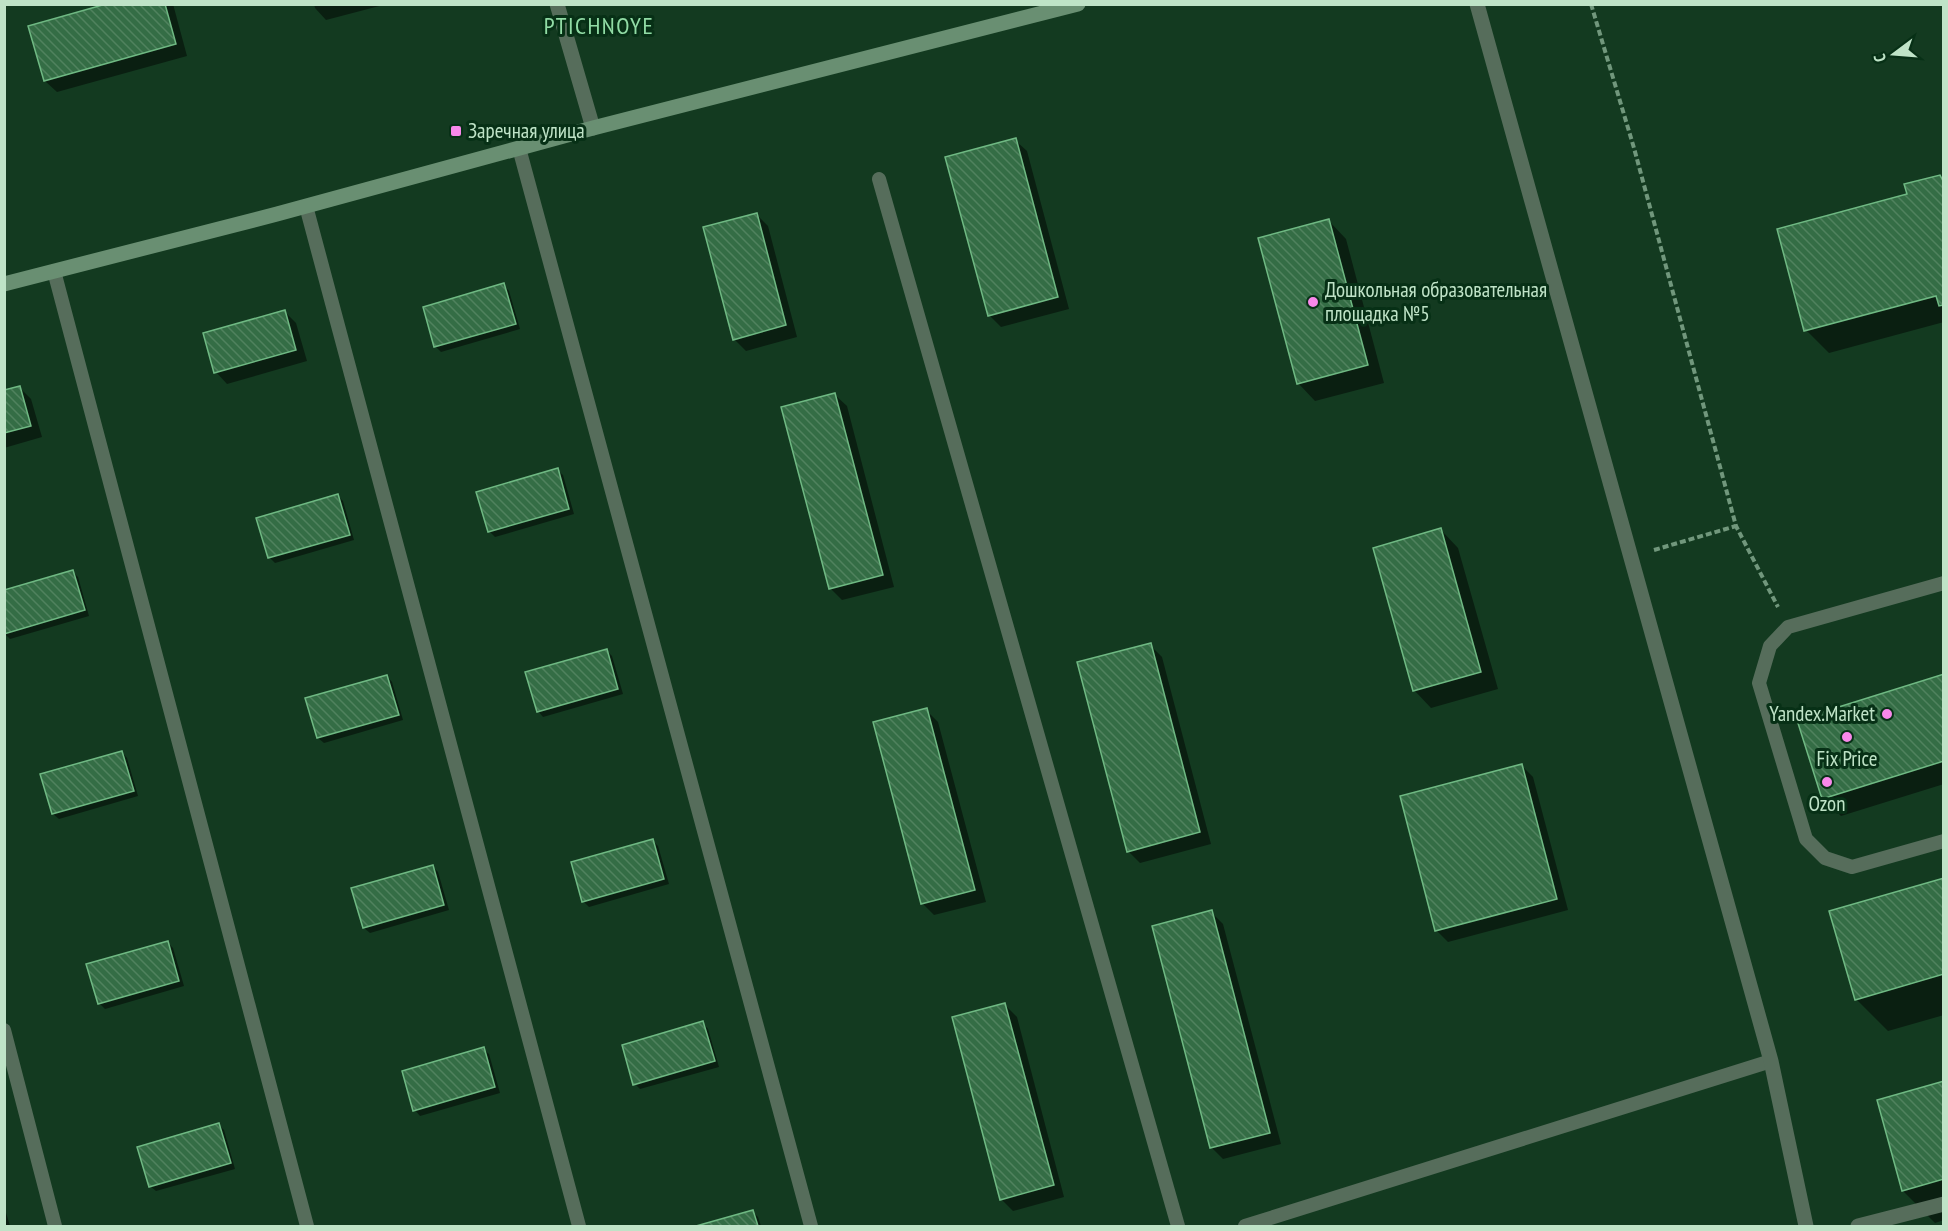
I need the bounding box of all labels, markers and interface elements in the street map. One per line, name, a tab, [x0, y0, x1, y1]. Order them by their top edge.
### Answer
district label: PTICHNOYE	[544, 10, 654, 41]
north arrow	[1864, 24, 1924, 84]
text: С	[1869, 51, 1890, 64]
place label: Заречная улица	[468, 117, 585, 144]
marker: Заречная улица	[449, 124, 463, 138]
place label: Дошкольная образовательная площадка №5	[1325, 276, 1547, 327]
marker: Дошкольная образовательная площадка №5	[1306, 295, 1320, 309]
place label: Yandex.Market	[1769, 700, 1875, 727]
marker: Yandex.Market	[1880, 707, 1894, 721]
marker: Fix Price	[1840, 730, 1854, 744]
place label: Fix Price	[1817, 745, 1877, 772]
marker: Ozon	[1820, 775, 1834, 789]
place label: Ozon	[1809, 790, 1845, 817]

